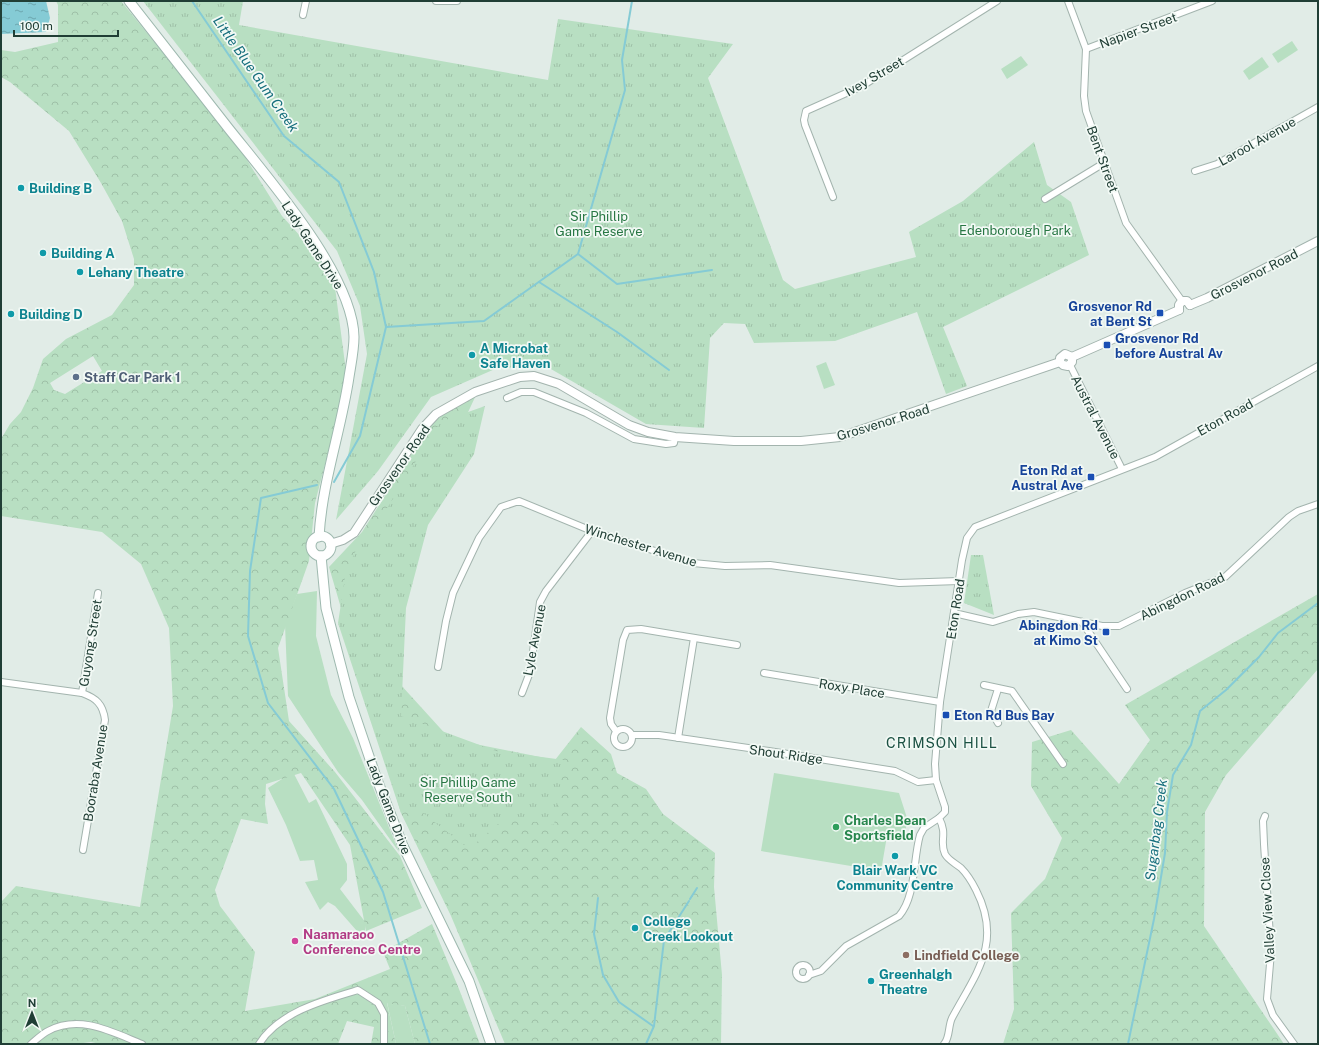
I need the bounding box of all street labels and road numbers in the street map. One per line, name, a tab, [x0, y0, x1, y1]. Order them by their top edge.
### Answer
street label: Napier Street	[1097, 9, 1179, 51]
street label: Ivey Street	[842, 54, 906, 99]
street label: Larool Avenue	[1216, 114, 1298, 169]
street label: Bent Street	[1084, 124, 1121, 194]
street label: Lady Game Drive	[279, 198, 347, 292]
street label: Grosvenor Road	[1208, 246, 1300, 303]
street label: Austral Avenue	[1068, 373, 1123, 462]
street label: Eton Road	[1195, 396, 1256, 439]
street label: Grosvenor Road	[835, 401, 931, 444]
street label: Grosvenor Road	[366, 422, 433, 509]
street label: Winchester Avenue	[583, 521, 699, 570]
street label: Abingdon Road	[1137, 569, 1227, 623]
street label: Eton Road	[943, 578, 968, 641]
street label: Guyong Street	[76, 598, 105, 688]
street label: Lyle Avenue	[520, 603, 549, 677]
street label: Roxy Place	[818, 676, 886, 701]
street label: Booraba Avenue	[80, 723, 111, 823]
street label: Shout Ridge	[748, 742, 824, 767]
street label: Lady Game Drive	[363, 756, 414, 856]
street label: Valley View Close	[1257, 857, 1278, 963]

